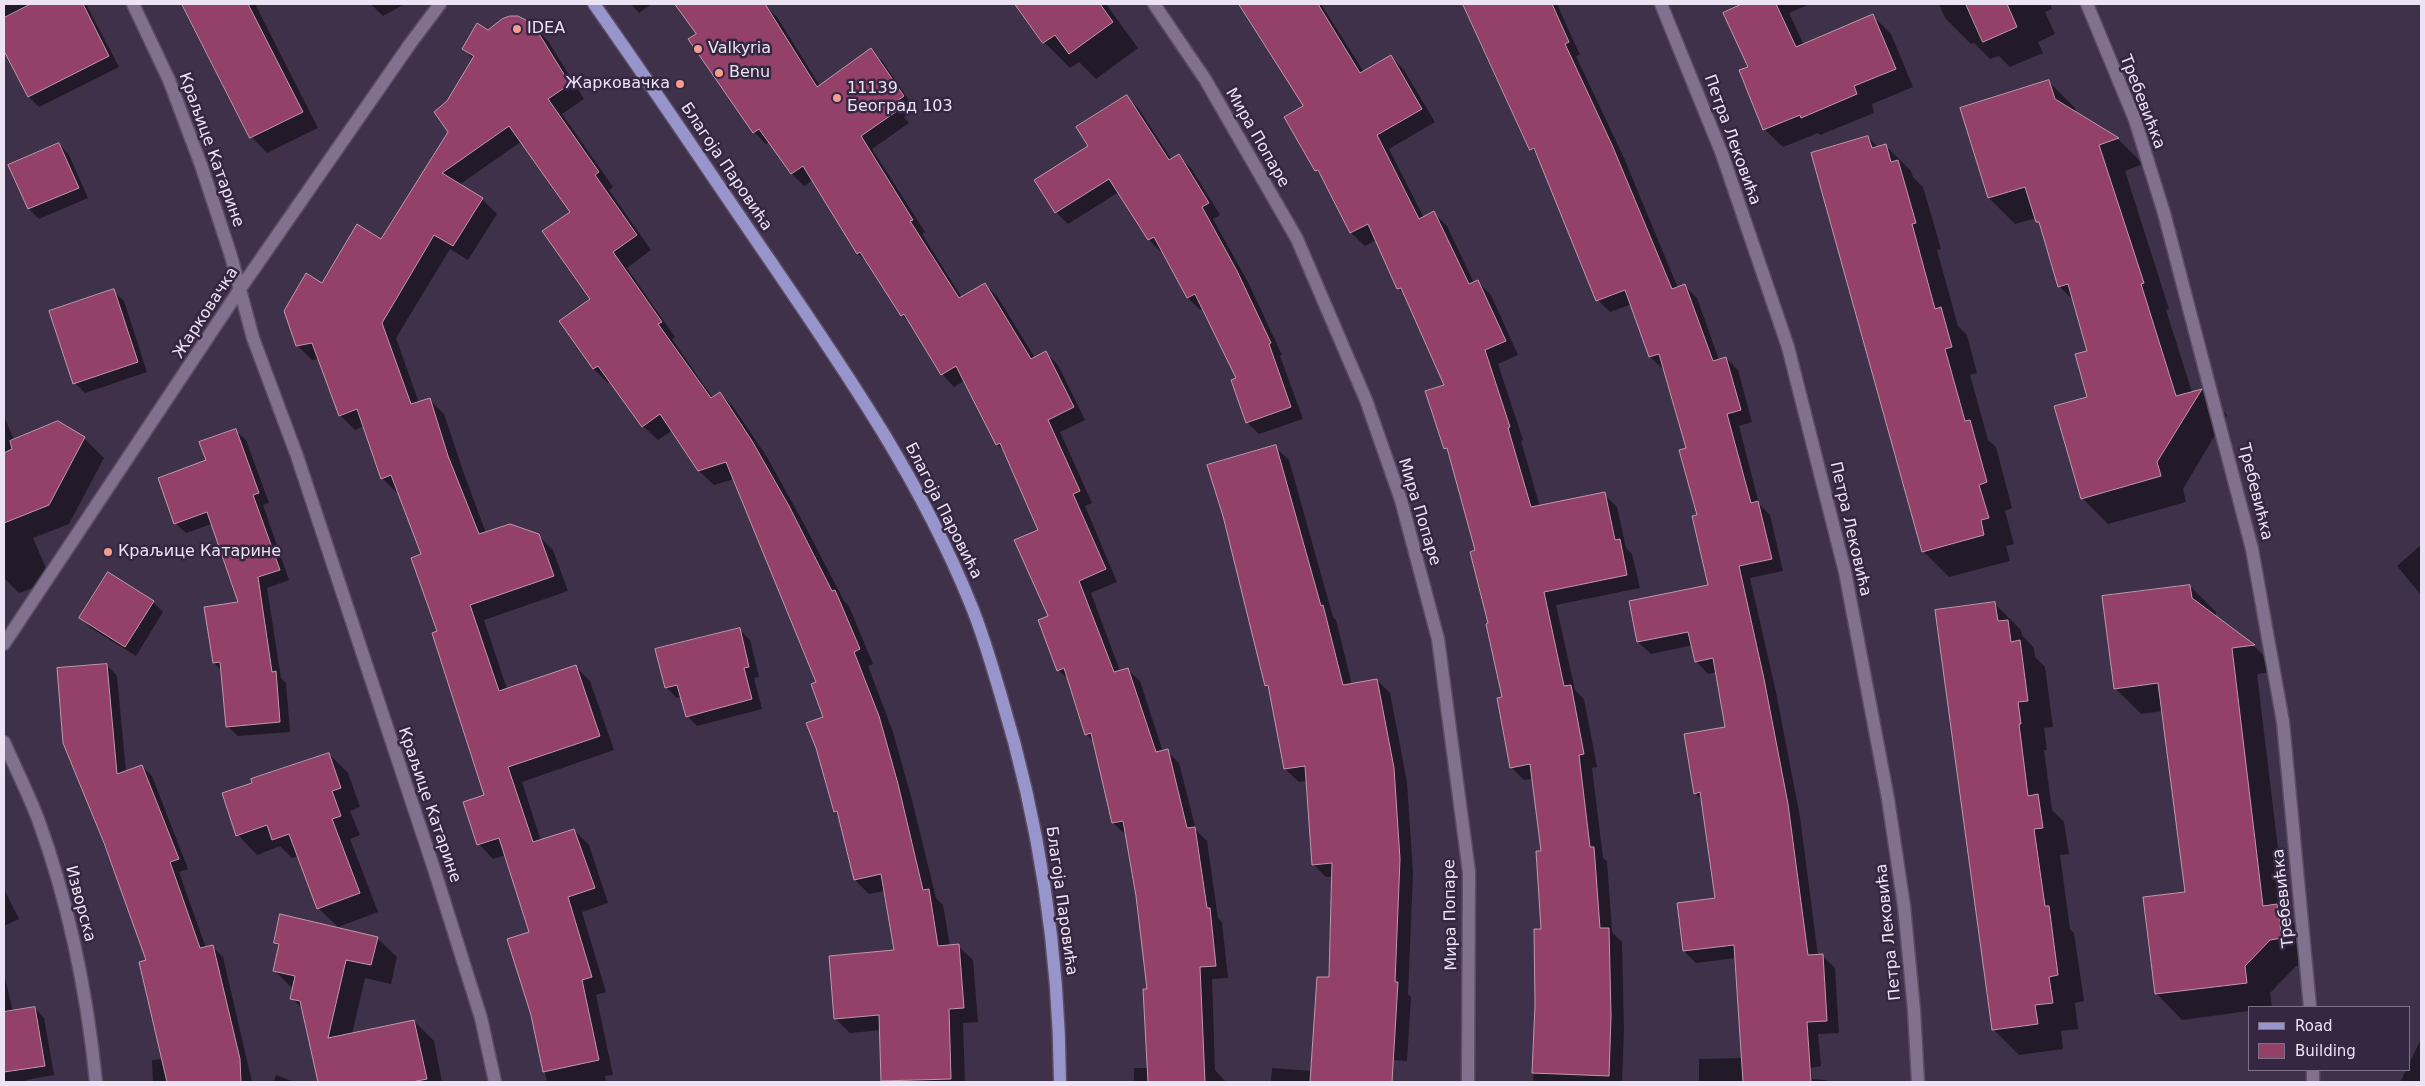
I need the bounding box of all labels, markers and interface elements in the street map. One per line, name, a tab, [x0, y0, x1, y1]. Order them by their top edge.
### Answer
place label: IDEA	[527, 19, 565, 39]
marker: IDEA	[511, 23, 523, 35]
place label: Valkyria	[708, 39, 771, 59]
marker: Valkyria	[692, 43, 704, 55]
street label: Требевићка	[2115, 52, 2169, 152]
place label: Benu	[729, 63, 770, 83]
marker: Benu	[713, 67, 725, 79]
street label: Краљице Катарине	[174, 70, 248, 230]
street label: Петра Лековића	[1699, 72, 1765, 208]
place label: Жарковачка	[565, 74, 670, 94]
marker: Жарковачка	[674, 78, 686, 90]
place label: 11139 Београд 103	[847, 79, 953, 117]
street label: Мира Попаре	[1221, 85, 1293, 191]
marker: 11139 Београд 103	[831, 92, 843, 104]
street label: Благоја Паровића	[676, 99, 776, 235]
street label: Жарковачка	[169, 264, 243, 362]
street label: Благоја Паровића	[900, 440, 986, 582]
street label: Требевићка	[2234, 442, 2276, 542]
street label: Мира Попаре	[1394, 456, 1444, 568]
street label: Петра Лековића	[1825, 460, 1875, 598]
place label: Краљице Катарине	[118, 542, 281, 562]
marker: Краљице Катарине	[102, 546, 114, 558]
street label: Краљице Катарине	[393, 725, 465, 885]
street label: Благоја Паровића	[1041, 825, 1081, 977]
street label: Требевићка	[2269, 848, 2299, 948]
street label: Мира Попаре	[1440, 859, 1462, 971]
street label: Петра Лековића	[1872, 863, 1906, 1001]
street label: Изворска	[61, 864, 99, 944]
legend	[2248, 1006, 2410, 1071]
text: Road	[2295, 1017, 2333, 1035]
text: Building	[2295, 1042, 2356, 1060]

